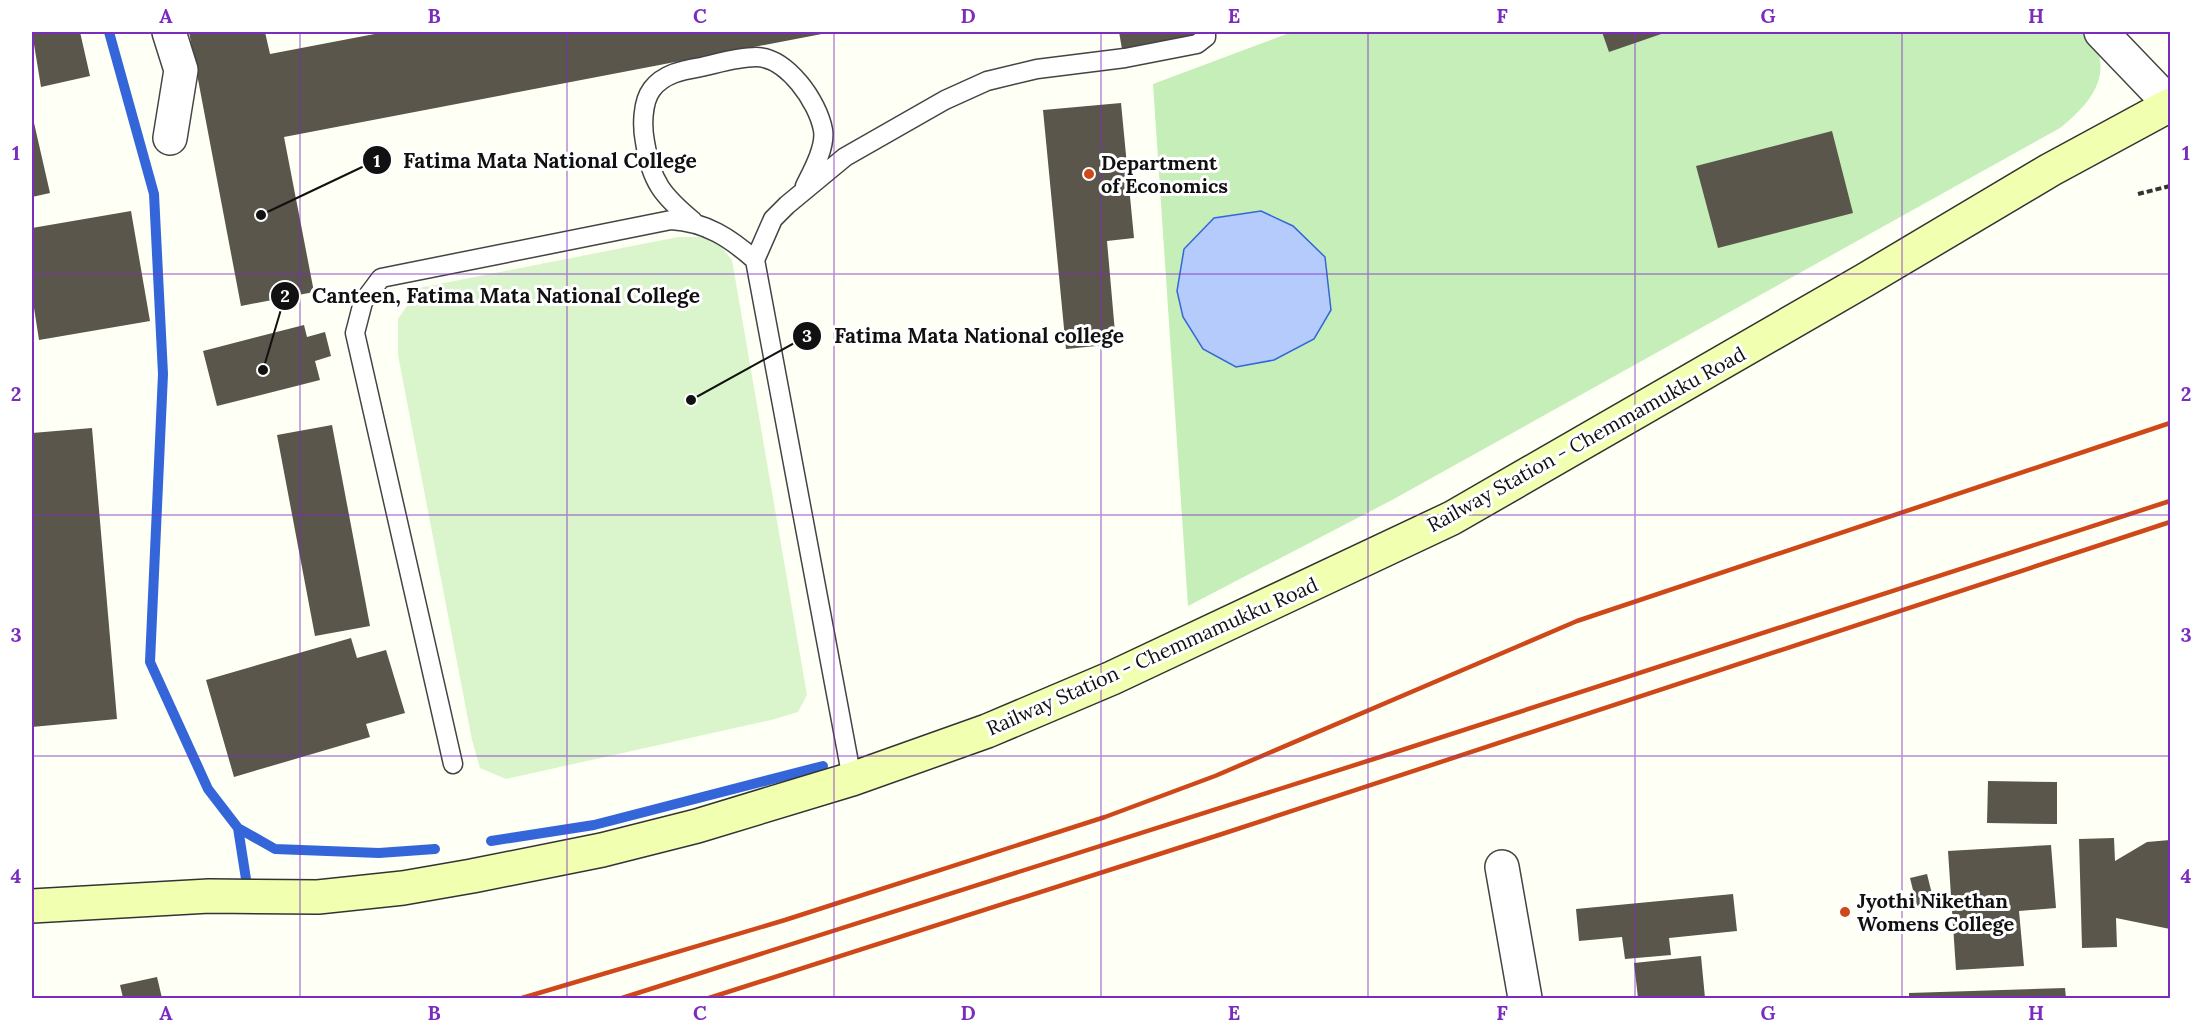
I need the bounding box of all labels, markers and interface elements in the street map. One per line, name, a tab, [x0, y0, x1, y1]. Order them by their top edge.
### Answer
text: A	[159, 3, 173, 28]
text: B	[427, 3, 441, 28]
text: C	[693, 3, 707, 28]
text: D	[960, 3, 976, 28]
text: E	[1228, 3, 1240, 28]
text: F	[1496, 3, 1508, 28]
text: G	[1760, 3, 1776, 28]
text: H	[2028, 3, 2044, 28]
text: 1	[12, 140, 20, 165]
text: 1	[2182, 140, 2190, 165]
callout: Fatima Mata National College	[362, 141, 709, 180]
text: Fatima Mata National College	[403, 147, 697, 174]
text: 1	[373, 149, 381, 172]
place label: Department of Economics	[1101, 150, 1228, 198]
marker: Department of Economics	[1082, 167, 1096, 181]
callout: Canteen, Fatima Mata National College	[270, 276, 712, 315]
text: Canteen, Fatima Mata National College	[312, 282, 700, 309]
text: 2	[280, 284, 290, 307]
callout: Fatima Mata National college	[792, 316, 1136, 355]
text: Fatima Mata National college	[834, 322, 1124, 349]
text: 3	[802, 324, 812, 347]
street label: Railway Station - Chemmamukku Road	[1422, 341, 1750, 537]
text: 2	[11, 381, 21, 406]
text: 2	[2181, 381, 2191, 406]
street label: Railway Station - Chemmamukku Road	[982, 571, 1322, 741]
text: 3	[10, 622, 22, 647]
text: 3	[2180, 622, 2192, 647]
text: 4	[11, 863, 22, 888]
text: 4	[2181, 863, 2192, 888]
place label: Jyothi Nikethan Womens College	[1857, 888, 2014, 936]
marker: Jyothi Nikethan Womens College	[1838, 905, 1852, 919]
text: A	[159, 1000, 173, 1025]
text: B	[427, 1000, 441, 1025]
text: C	[693, 1000, 707, 1025]
text: D	[960, 1000, 976, 1025]
text: E	[1228, 1000, 1240, 1025]
text: F	[1496, 1000, 1508, 1025]
text: G	[1760, 1000, 1776, 1025]
text: H	[2028, 1000, 2044, 1025]

